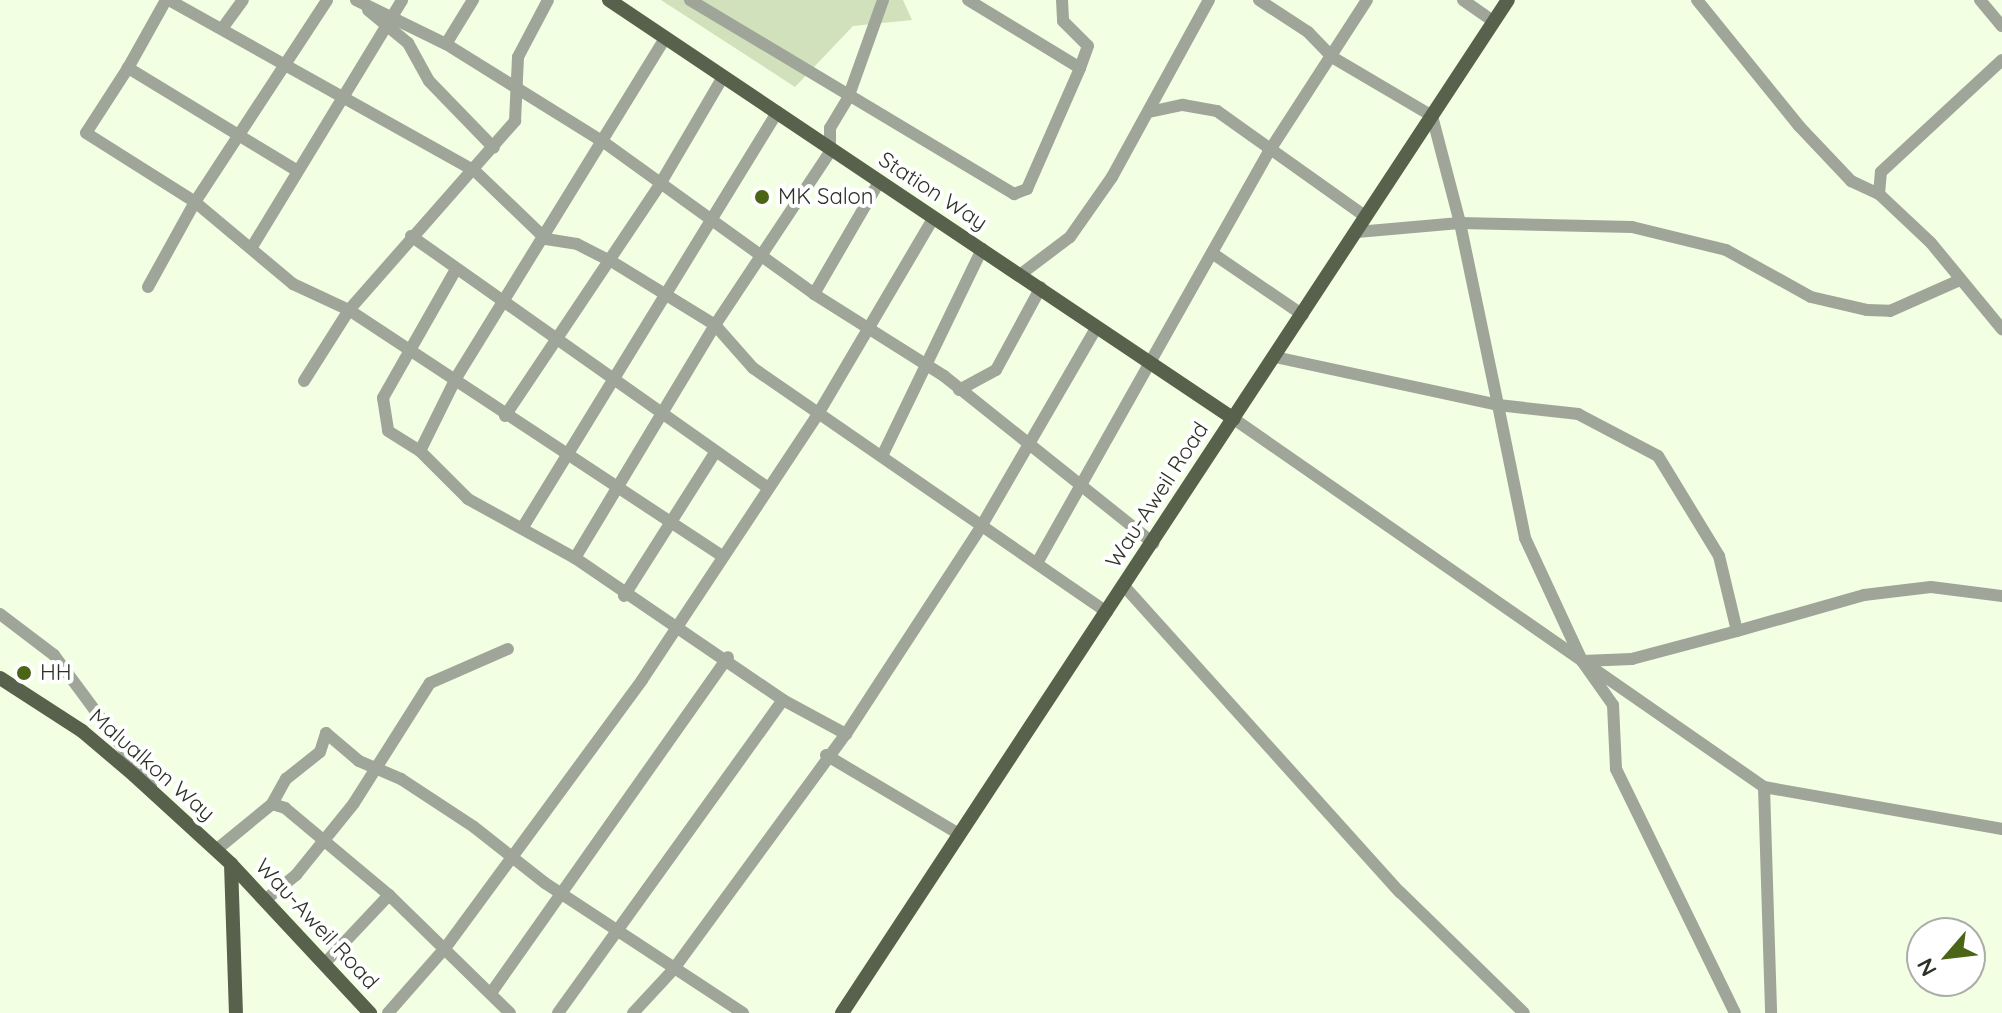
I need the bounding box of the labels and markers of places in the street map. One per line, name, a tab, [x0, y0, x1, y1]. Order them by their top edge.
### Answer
place label: MK Salon	[778, 184, 874, 210]
marker: MK Salon	[753, 188, 771, 206]
place label: HH	[40, 660, 72, 686]
marker: HH	[15, 664, 33, 682]

